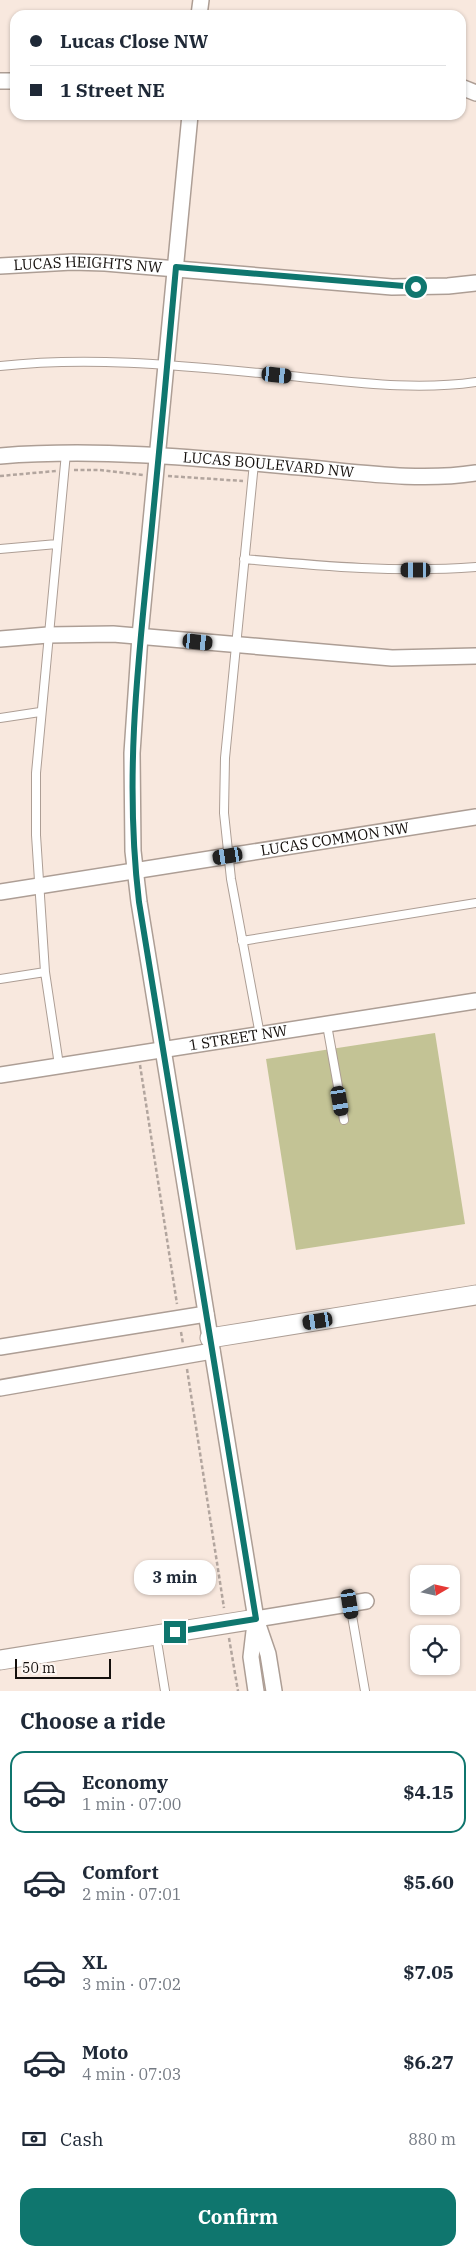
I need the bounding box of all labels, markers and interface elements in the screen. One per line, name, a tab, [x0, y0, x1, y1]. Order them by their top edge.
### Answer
text: Lucas Close NW	[60, 29, 208, 53]
text: 1 Street NE	[60, 78, 165, 102]
street label: LUCAS HEIGHTS NW	[13, 252, 163, 277]
route start	[405, 276, 427, 298]
car	[261, 366, 292, 384]
street label: LUCAS BOULEVARD NW	[182, 447, 355, 481]
car	[401, 563, 431, 578]
car	[182, 633, 213, 651]
street label: LUCAS COMMON NW	[259, 818, 411, 860]
car	[212, 846, 243, 866]
street label: 1 STREET NW	[187, 1020, 289, 1055]
car	[330, 1085, 349, 1117]
car	[302, 1311, 333, 1331]
callout: 3 min	[134, 1560, 216, 1594]
north arrow	[410, 1565, 460, 1615]
map controls	[410, 1565, 460, 1675]
text: 3 min	[153, 1567, 197, 1587]
car	[340, 1588, 359, 1620]
route end	[164, 1621, 186, 1643]
button: locate	[410, 1625, 460, 1675]
scale bar	[15, 1656, 111, 1679]
text: 50 m	[22, 1659, 55, 1677]
text: Choose a ride	[20, 1706, 166, 1735]
icon: car	[22, 1770, 67, 1815]
text: Economy	[82, 1770, 168, 1794]
text: $4.15	[403, 1780, 454, 1804]
text: 1 min · 07:00	[82, 1794, 181, 1814]
icon: car	[22, 1860, 67, 1905]
text: Comfort	[82, 1860, 159, 1884]
text: $5.60	[403, 1870, 454, 1894]
text: 2 min · 07:01	[82, 1884, 181, 1904]
icon: car	[22, 1950, 67, 1995]
text: XL	[82, 1950, 108, 1974]
text: $7.05	[403, 1960, 454, 1984]
text: 3 min · 07:02	[82, 1974, 181, 1994]
icon: car	[22, 2040, 67, 2085]
text: Moto	[82, 2040, 128, 2064]
text: $6.27	[403, 2050, 454, 2074]
text: 4 min · 07:03	[82, 2064, 181, 2084]
icon: cash	[20, 2125, 48, 2153]
text: Cash	[60, 2127, 104, 2151]
text: 880 m	[408, 2129, 456, 2149]
button: Confirm	[20, 2188, 456, 2246]

